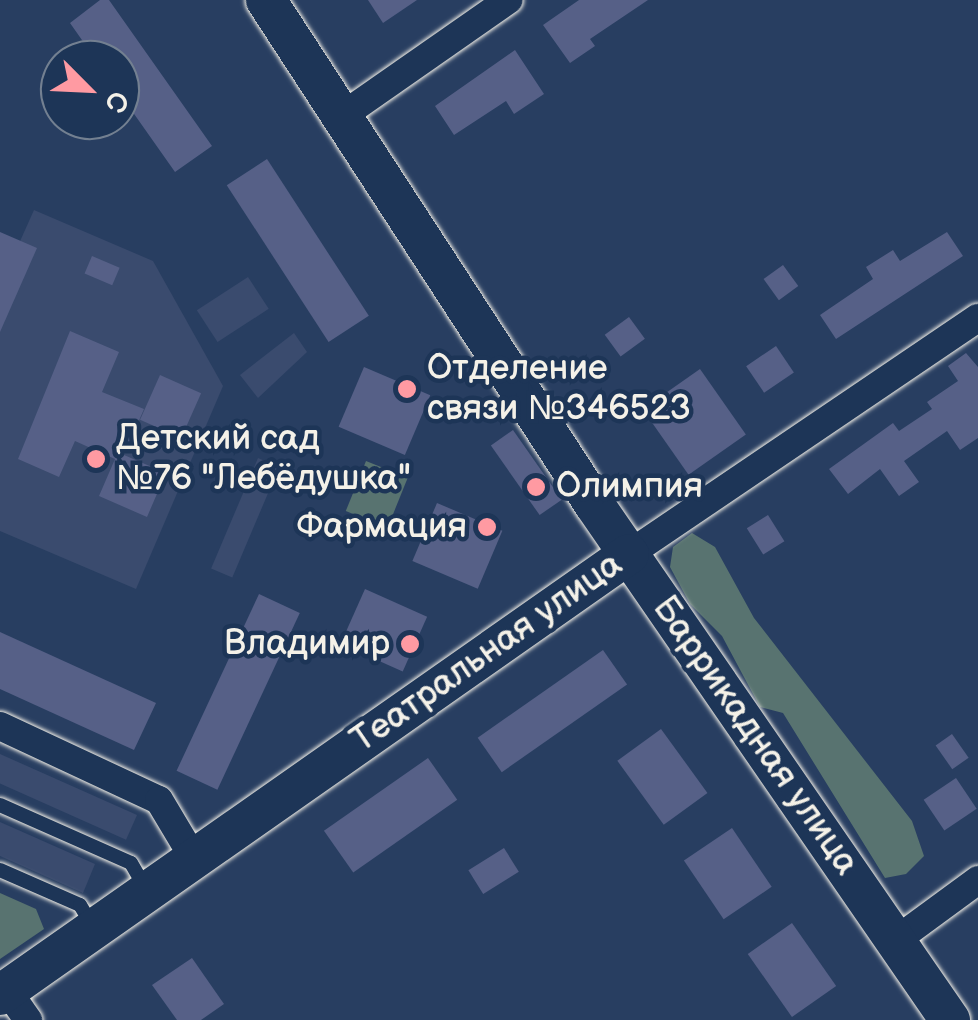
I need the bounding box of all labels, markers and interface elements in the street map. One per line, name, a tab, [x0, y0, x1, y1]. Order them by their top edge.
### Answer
north arrow	[40, 40, 140, 140]
text: С	[97, 86, 135, 117]
place label: Отделение связи №346523	[427, 348, 691, 430]
marker: Отделение связи №346523	[396, 378, 418, 400]
place label: Детский сад №76 "Лебёдушка"	[116, 418, 411, 500]
marker: Детский сад №76 "Лебёдушка"	[85, 448, 107, 470]
place label: Олимпия	[556, 466, 703, 508]
marker: Олимпия	[525, 476, 547, 498]
place label: Фармация	[296, 506, 467, 548]
marker: Фармация	[476, 516, 498, 538]
street label: Театральная улица	[344, 544, 630, 762]
street label: Баррикадная улица	[643, 589, 867, 883]
place label: Владимир	[224, 623, 390, 665]
marker: Владимир	[399, 633, 421, 655]

